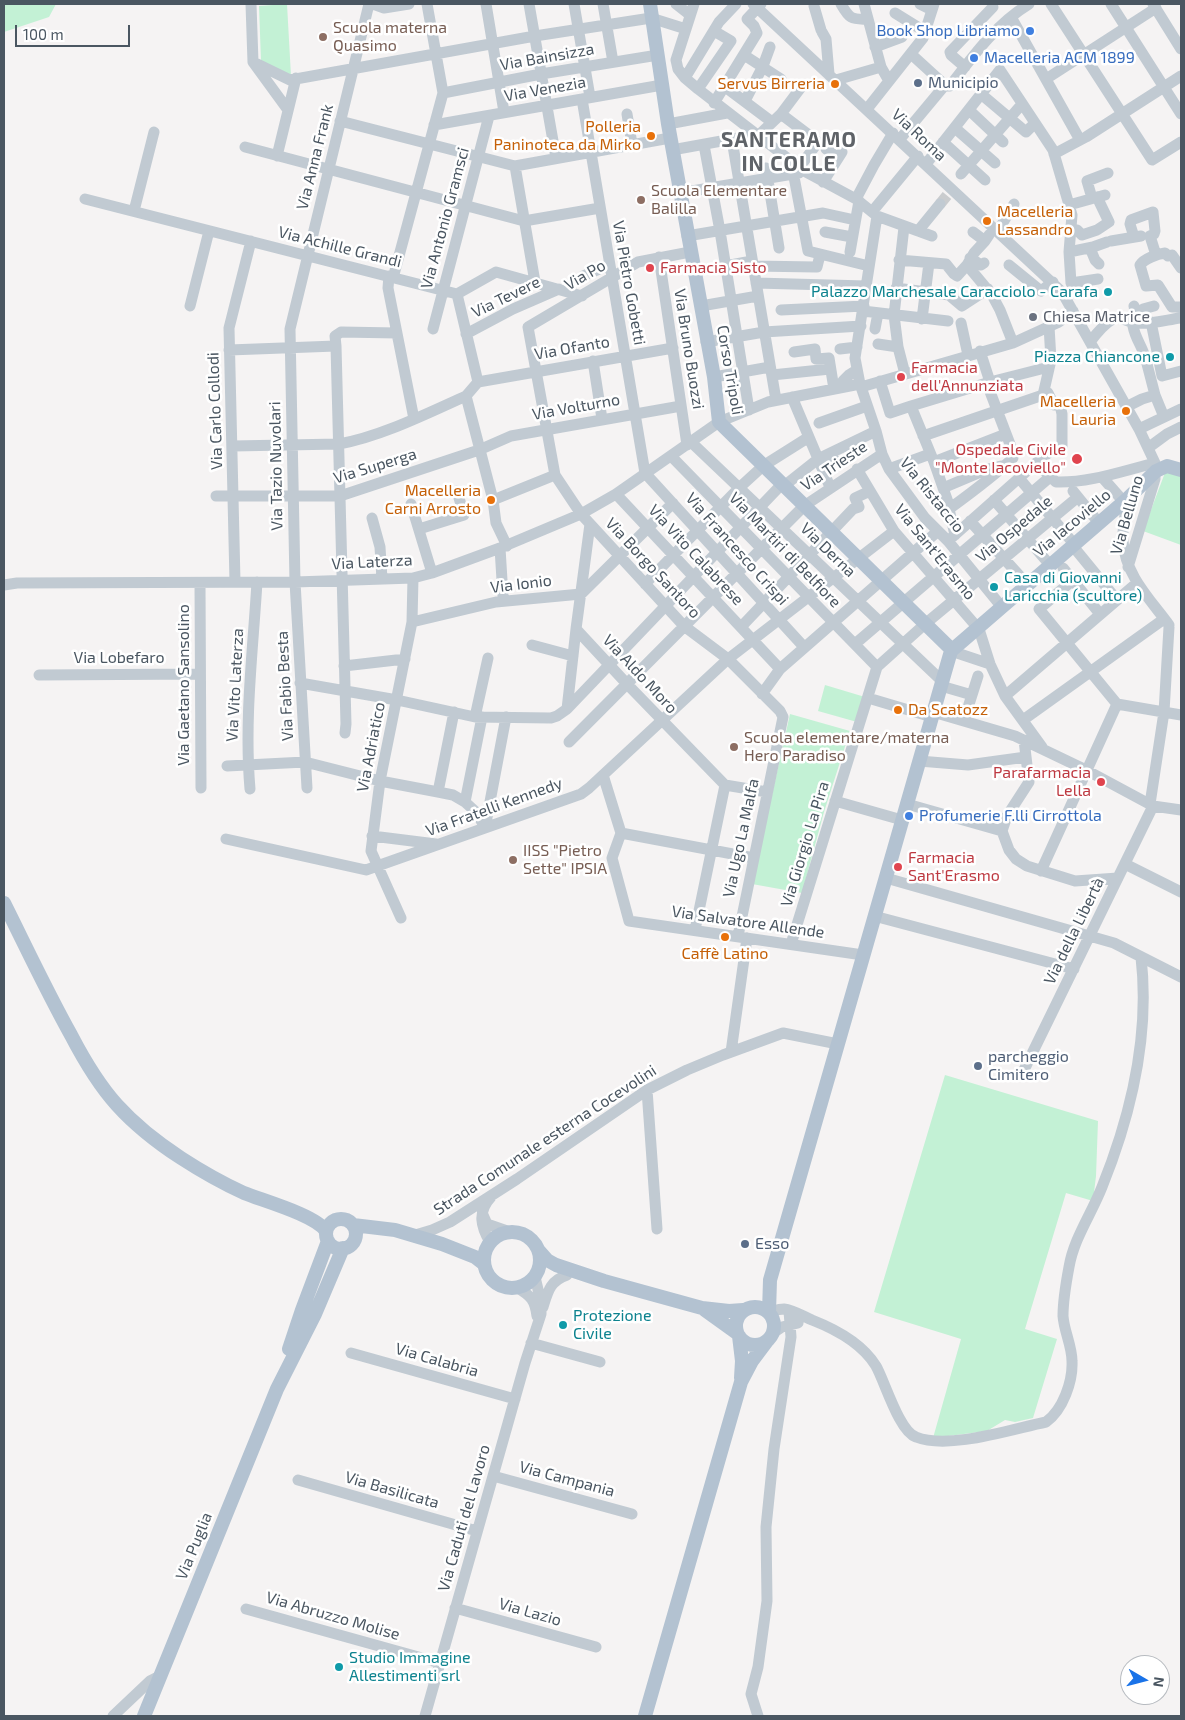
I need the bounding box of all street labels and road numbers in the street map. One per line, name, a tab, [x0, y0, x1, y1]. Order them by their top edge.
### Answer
street label: Via Bainsizza	[498, 39, 596, 75]
street label: Via Venezia	[503, 72, 587, 106]
street label: Via Anna Frank	[293, 102, 337, 212]
street label: Via Roma	[888, 105, 950, 165]
street label: Via Antonio Gramsci	[417, 145, 473, 291]
street label: Via Pietro Gobetti	[609, 219, 649, 347]
street label: Via Achille Grandi	[276, 222, 404, 272]
street label: Via Po	[561, 256, 609, 294]
street label: Via Tevere	[469, 272, 543, 322]
street label: Via Bruno Buozzi	[670, 287, 708, 411]
street label: Corso Tripoli	[713, 324, 747, 416]
street label: Via Ofanto	[533, 332, 611, 364]
street label: Via Carlo Collodi	[203, 352, 227, 470]
street label: Via Volturno	[531, 390, 621, 424]
street label: Via Tazio Nuvolari	[265, 401, 287, 531]
street label: Via Trieste	[797, 437, 871, 495]
street label: Via Superga	[331, 444, 419, 488]
street label: Via Ristaccio	[896, 453, 968, 537]
street label: Via Belluno	[1107, 473, 1147, 557]
street label: Via Iacoviello	[1029, 485, 1115, 561]
street label: Via Martiri di Belfiore	[725, 488, 845, 612]
street label: Via Francesco Crispi	[682, 489, 792, 609]
street label: Via Ospedale	[972, 491, 1056, 567]
street label: Via Sant'Erasmo	[890, 500, 980, 604]
street label: Via Vito Calabrese	[644, 501, 748, 609]
street label: Via Borgo Santoro	[601, 514, 705, 622]
street label: Via Derna	[796, 519, 860, 581]
street label: Via Laterza	[331, 550, 413, 574]
street label: Via Ionio	[489, 571, 553, 597]
street label: Via Gaetano Sansolino	[174, 604, 194, 766]
street label: Via Vito Laterza	[222, 628, 248, 742]
street label: Via Fabio Besta	[273, 630, 297, 742]
street label: Via Aldo Moro	[599, 631, 681, 717]
street label: Via Lobefaro	[73, 648, 165, 668]
street label: Via Adriatico	[353, 700, 389, 794]
street label: Via Fratelli Kennedy	[423, 773, 565, 841]
street label: Via Ugo La Malfa	[719, 777, 763, 899]
street label: Via Giorgio La Pira	[777, 779, 833, 909]
street label: Via della Libertà	[1040, 874, 1108, 988]
street label: Via Salvatore Allende	[670, 902, 826, 942]
street label: Strada Comunale esterna Cocevolini	[430, 1061, 660, 1219]
street label: Via Calabria	[393, 1339, 481, 1381]
street label: Via Caduti del Lavoro	[434, 1442, 494, 1594]
street label: Via Campania	[517, 1457, 617, 1501]
street label: Via Basilicata	[343, 1467, 441, 1513]
street label: Via Puglia	[172, 1509, 216, 1583]
street label: Via Abruzzo Molise	[264, 1588, 402, 1644]
street label: Via Lazio	[496, 1594, 564, 1630]

